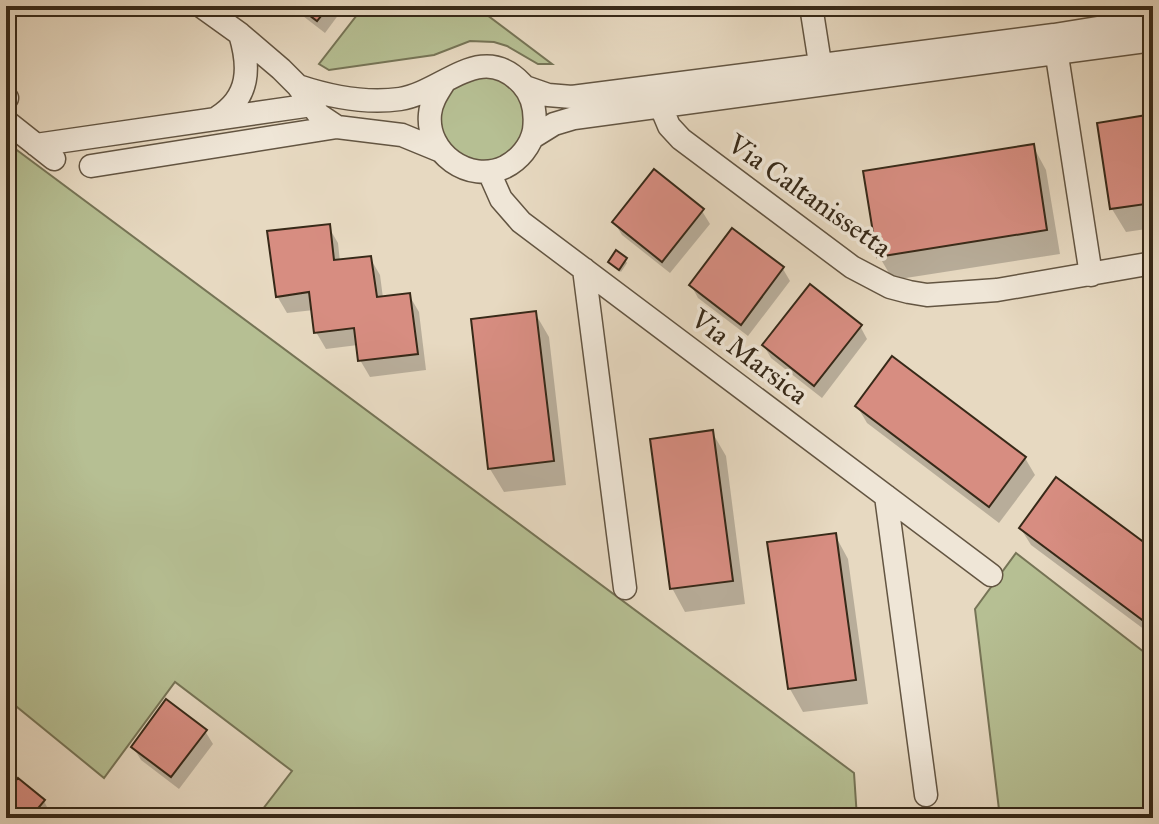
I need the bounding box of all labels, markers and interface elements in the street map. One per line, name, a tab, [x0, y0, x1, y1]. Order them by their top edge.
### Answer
street label: Via Caltanissetta	[720, 126, 898, 265]
street label: Via Marsica	[683, 300, 815, 412]

